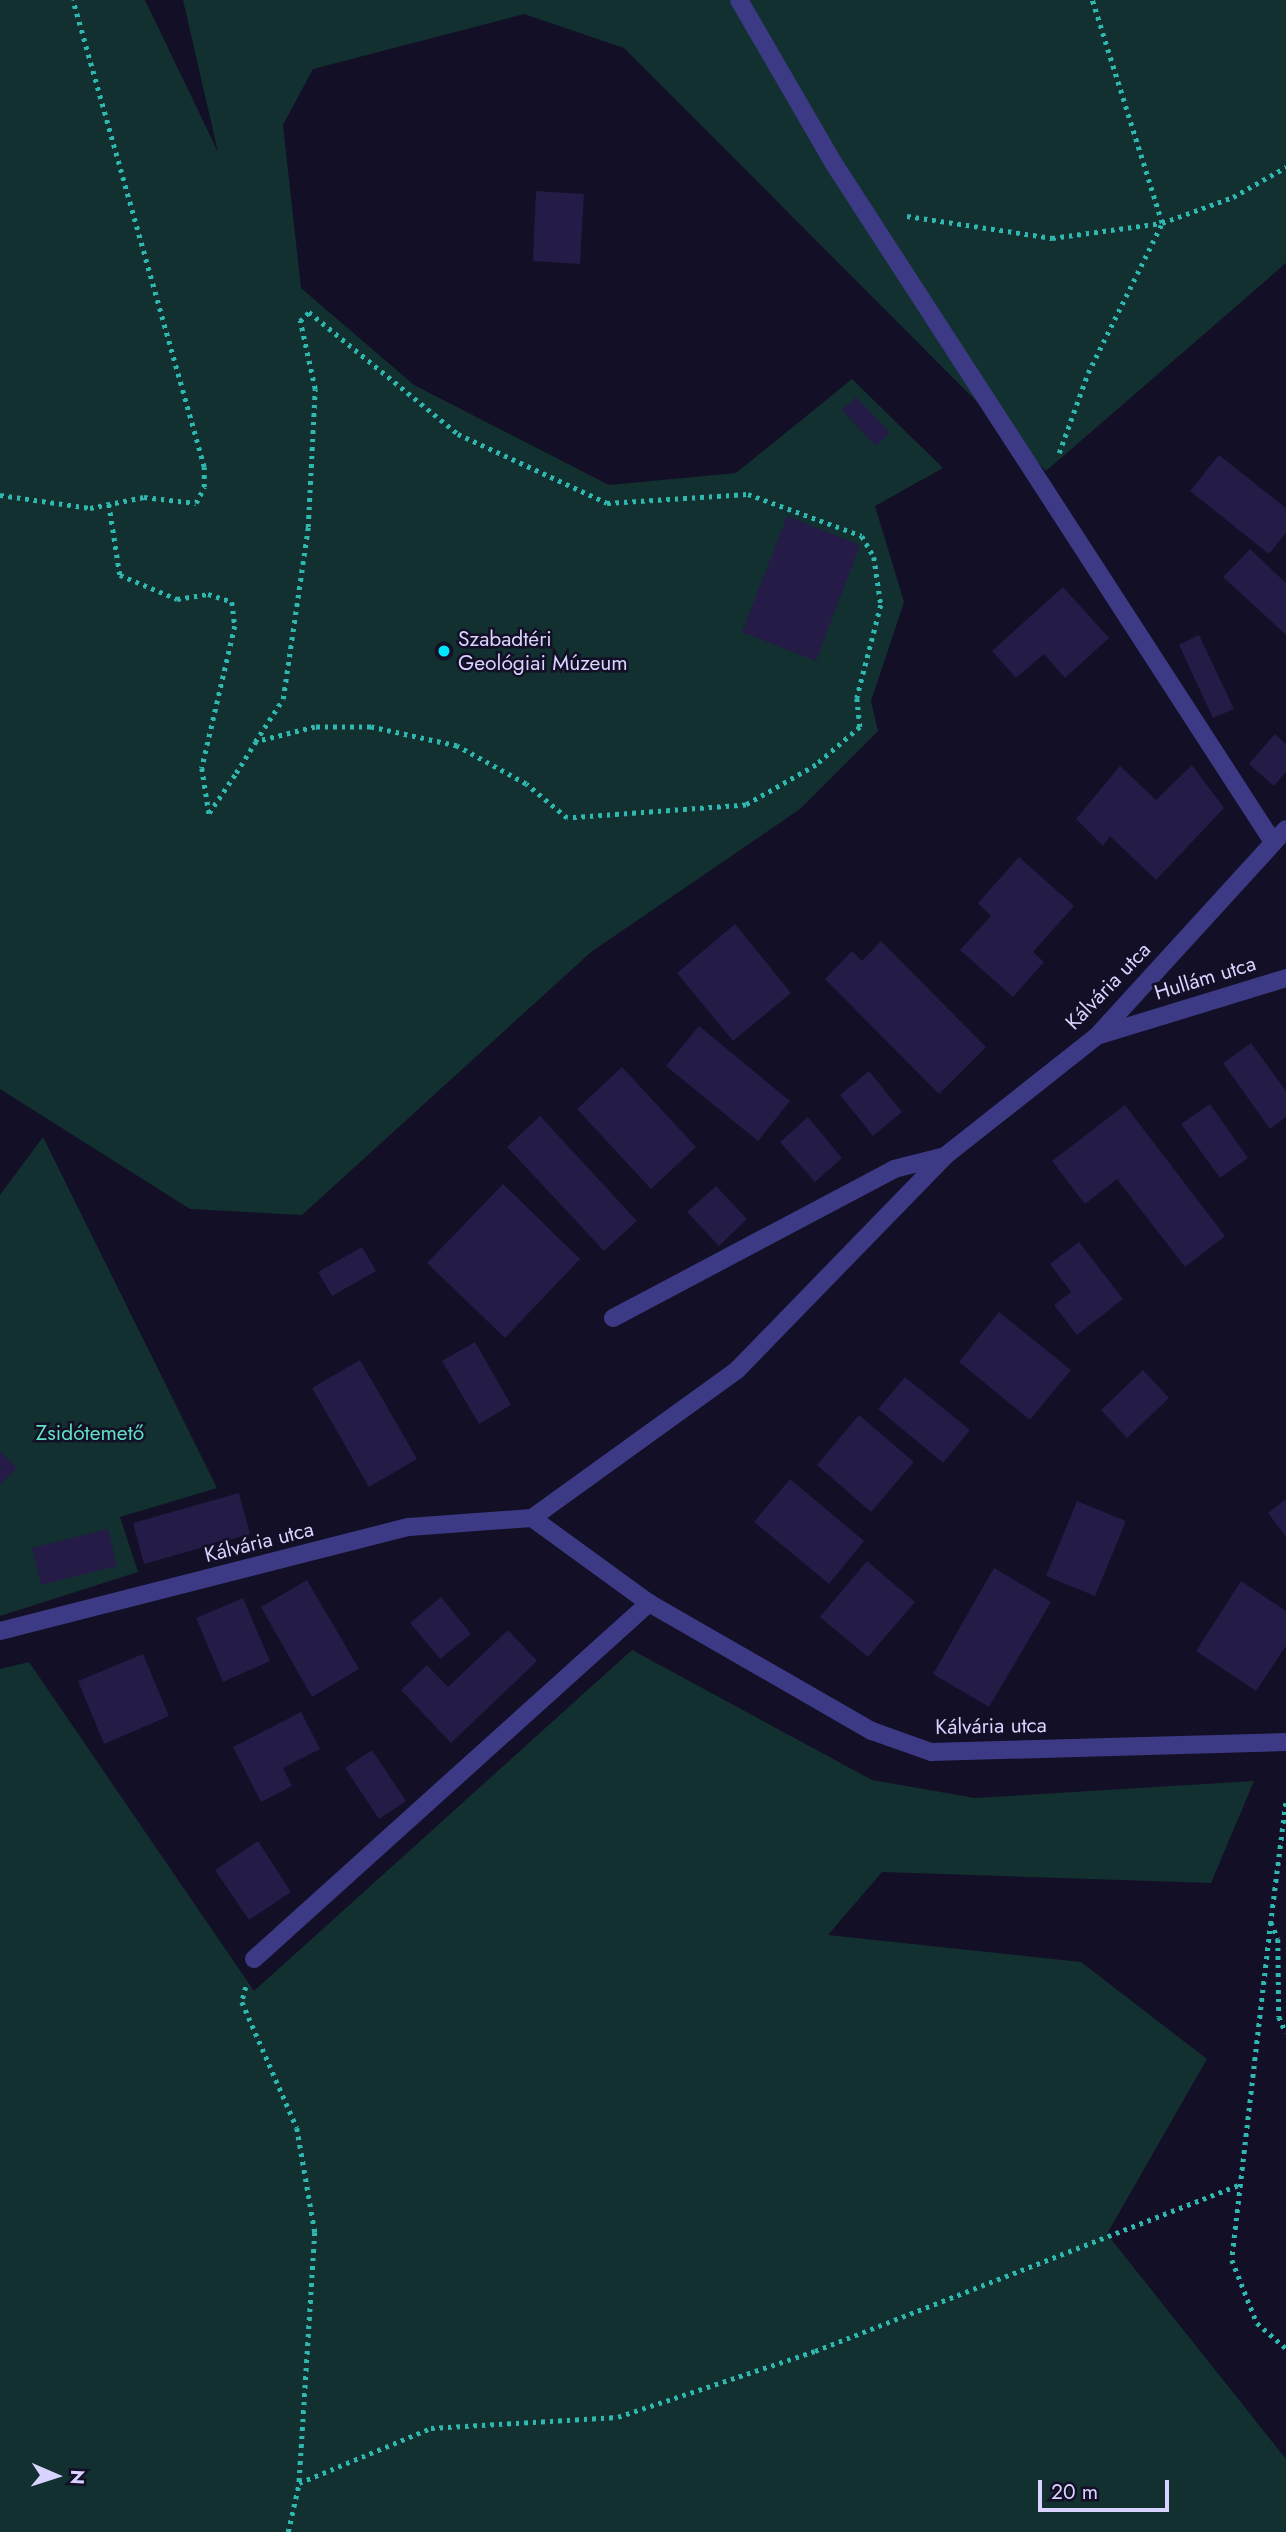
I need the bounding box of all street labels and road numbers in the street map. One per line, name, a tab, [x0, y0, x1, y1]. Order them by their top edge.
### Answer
street label: Kálvária utca	[1060, 937, 1156, 1035]
street label: Hullám utca	[1151, 951, 1259, 1005]
street label: Kálvária utca	[202, 1516, 316, 1568]
street label: Kálvária utca	[935, 1712, 1047, 1740]

